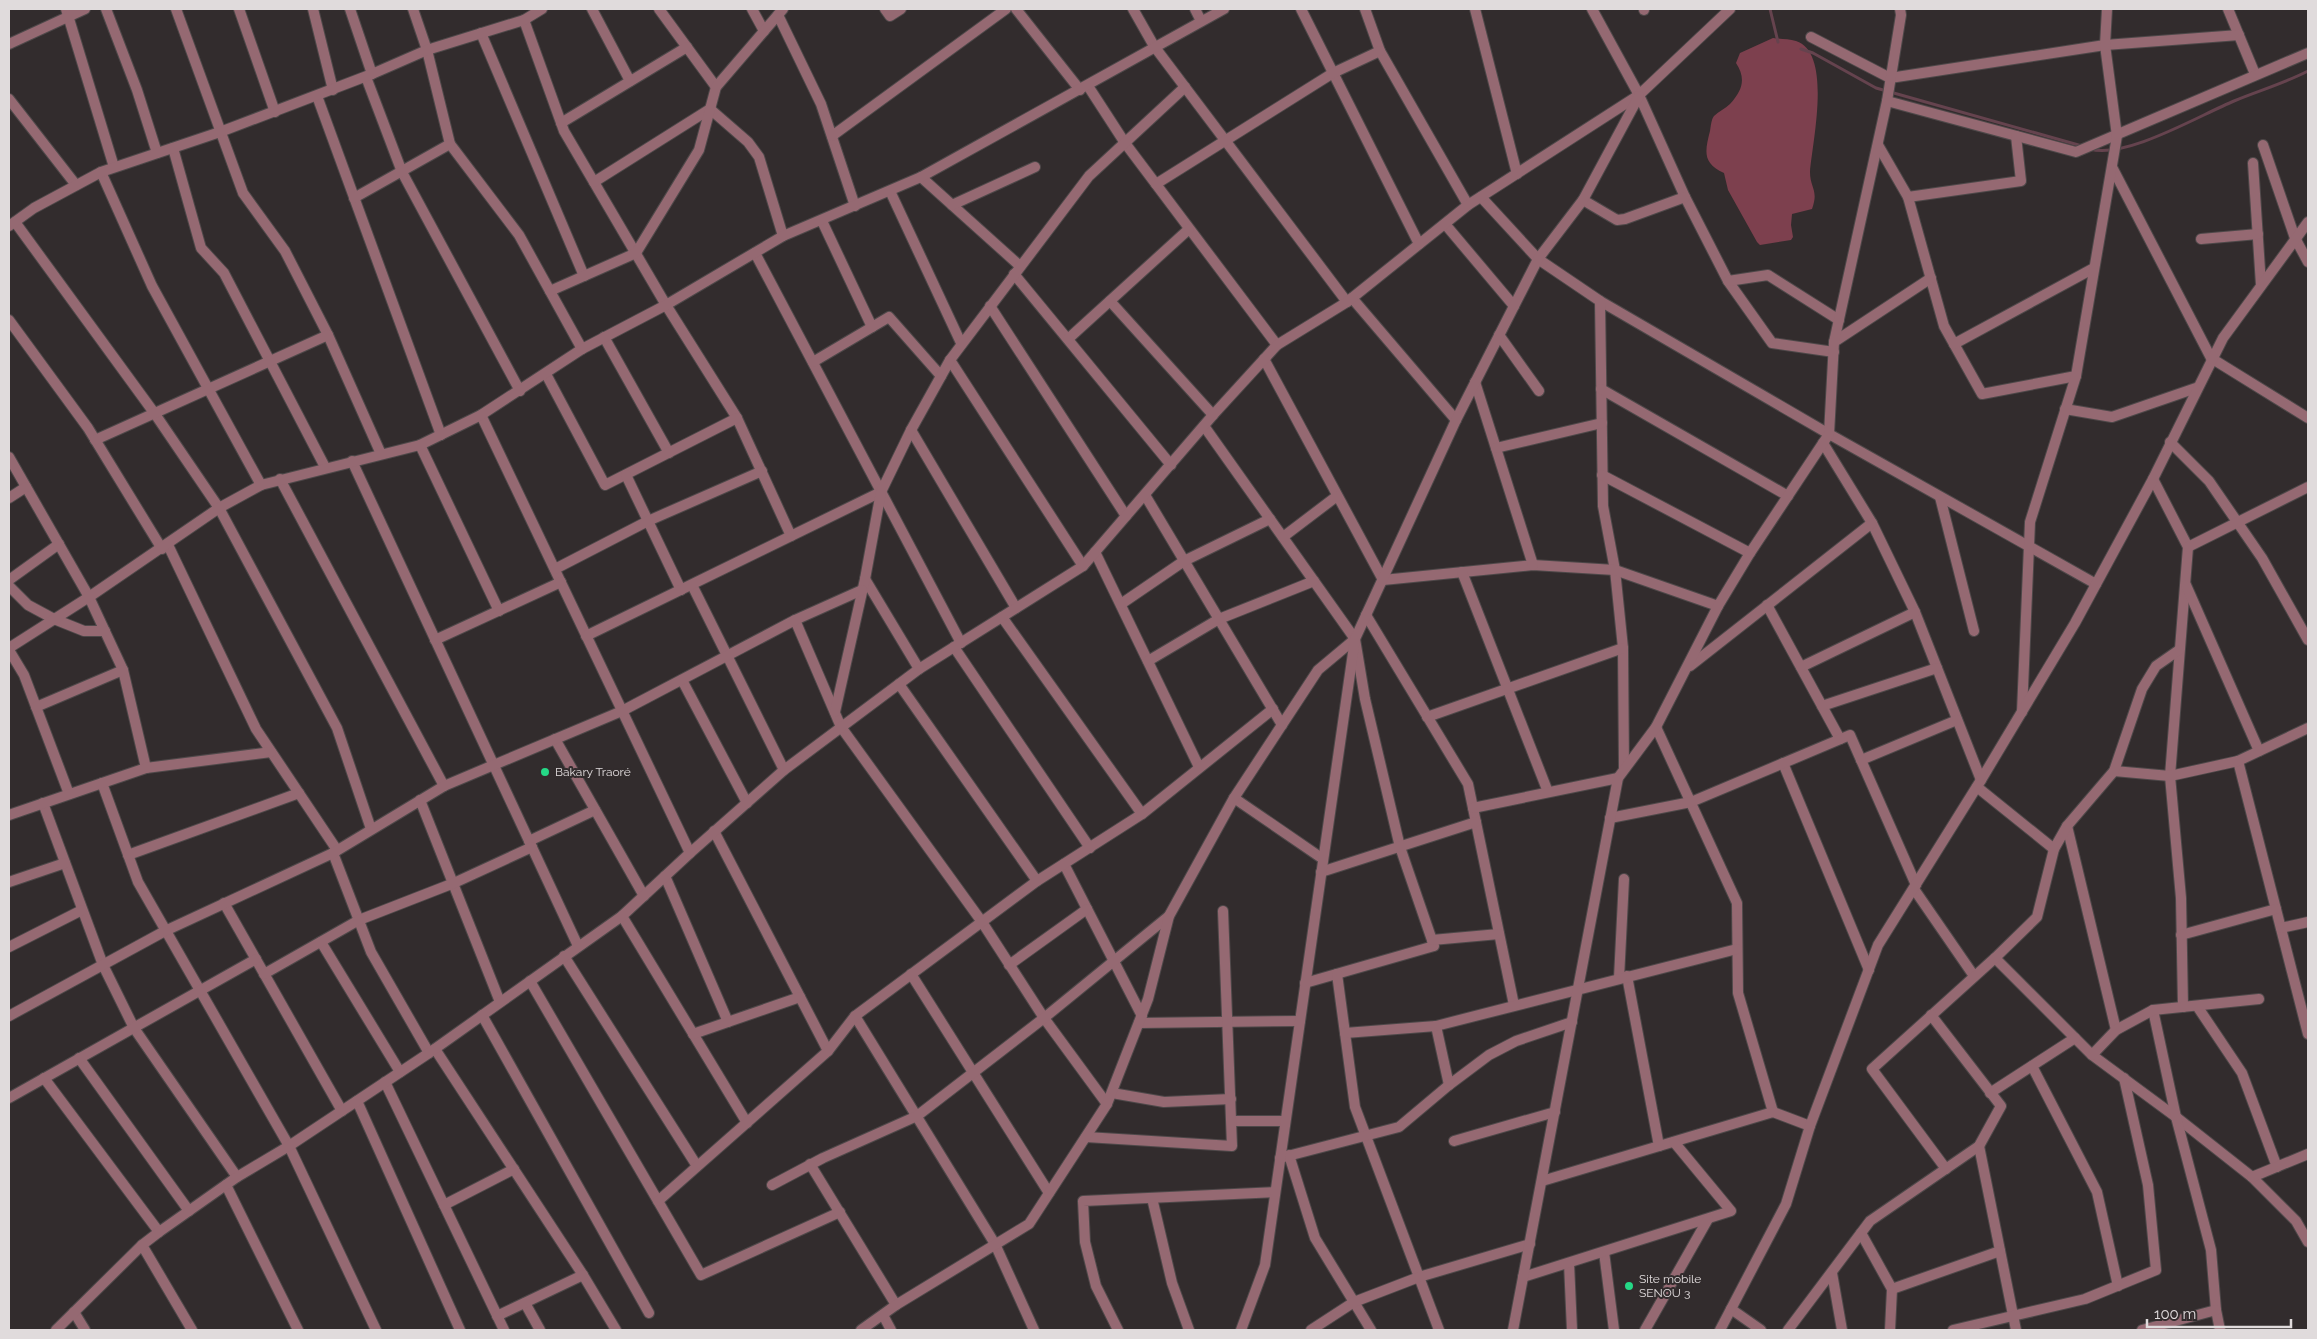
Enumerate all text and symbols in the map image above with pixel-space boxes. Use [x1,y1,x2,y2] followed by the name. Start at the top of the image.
[555,765,631,779] place label: Bakary Traoré
[539,766,551,778] marker: Bakary Traoré
[1639,1272,1701,1300] place label: Site mobile SENOU 3
[1623,1280,1635,1292] marker: Site mobile SENOU 3
[2147,1296,2291,1328] scale bar
[2154,1305,2196,1323] text: 100 m

